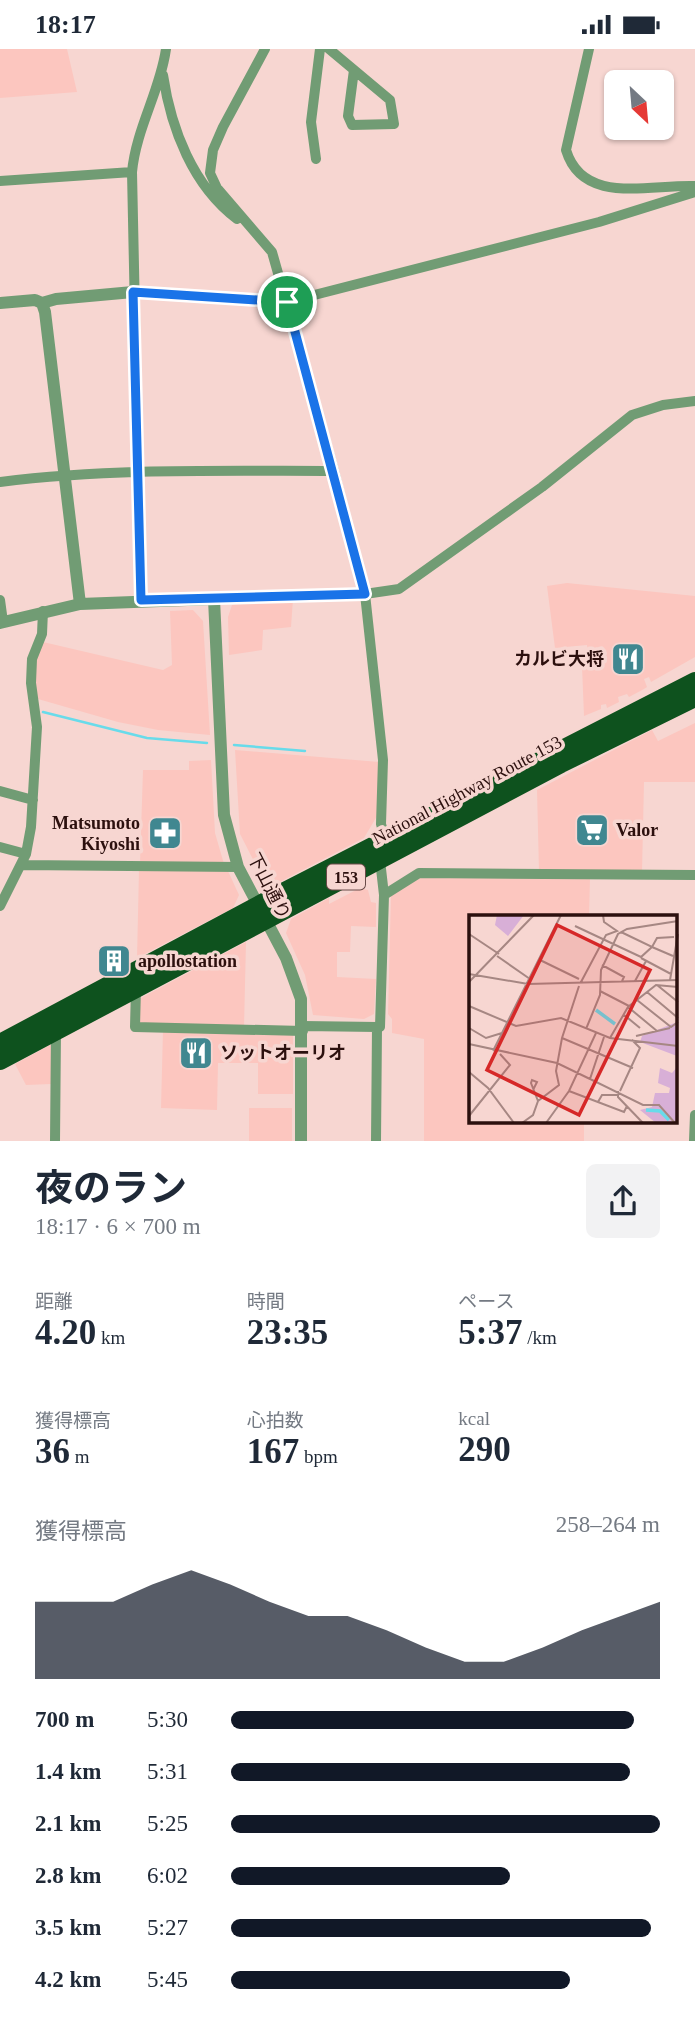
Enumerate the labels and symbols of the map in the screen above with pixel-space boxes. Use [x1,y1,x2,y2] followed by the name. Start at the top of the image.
[604,70,674,140] north arrow
[257,272,317,332] pin
[609,640,647,678] restaurant icon: カルビ大将
[514,649,604,669] place label: カルビ大将
[369,732,565,848] street label: National Highway Route 153
[573,811,611,849] supermarket icon: Valor
[52,813,140,854] place label: Matsumoto Kiyoshi
[146,814,184,852] pharmacy icon: Matsumoto Kiyoshi
[616,820,658,840] place label: Valor
[244,849,294,923] street label: 下山通り
[327,865,365,890] road number: 153
[469,915,678,1123] inset map
[95,942,133,980] building icon: apollostation
[138,951,237,971] place label: apollostation
[177,1034,215,1072] restaurant icon: ソットオーリオ
[220,1043,346,1063] place label: ソットオーリオ

